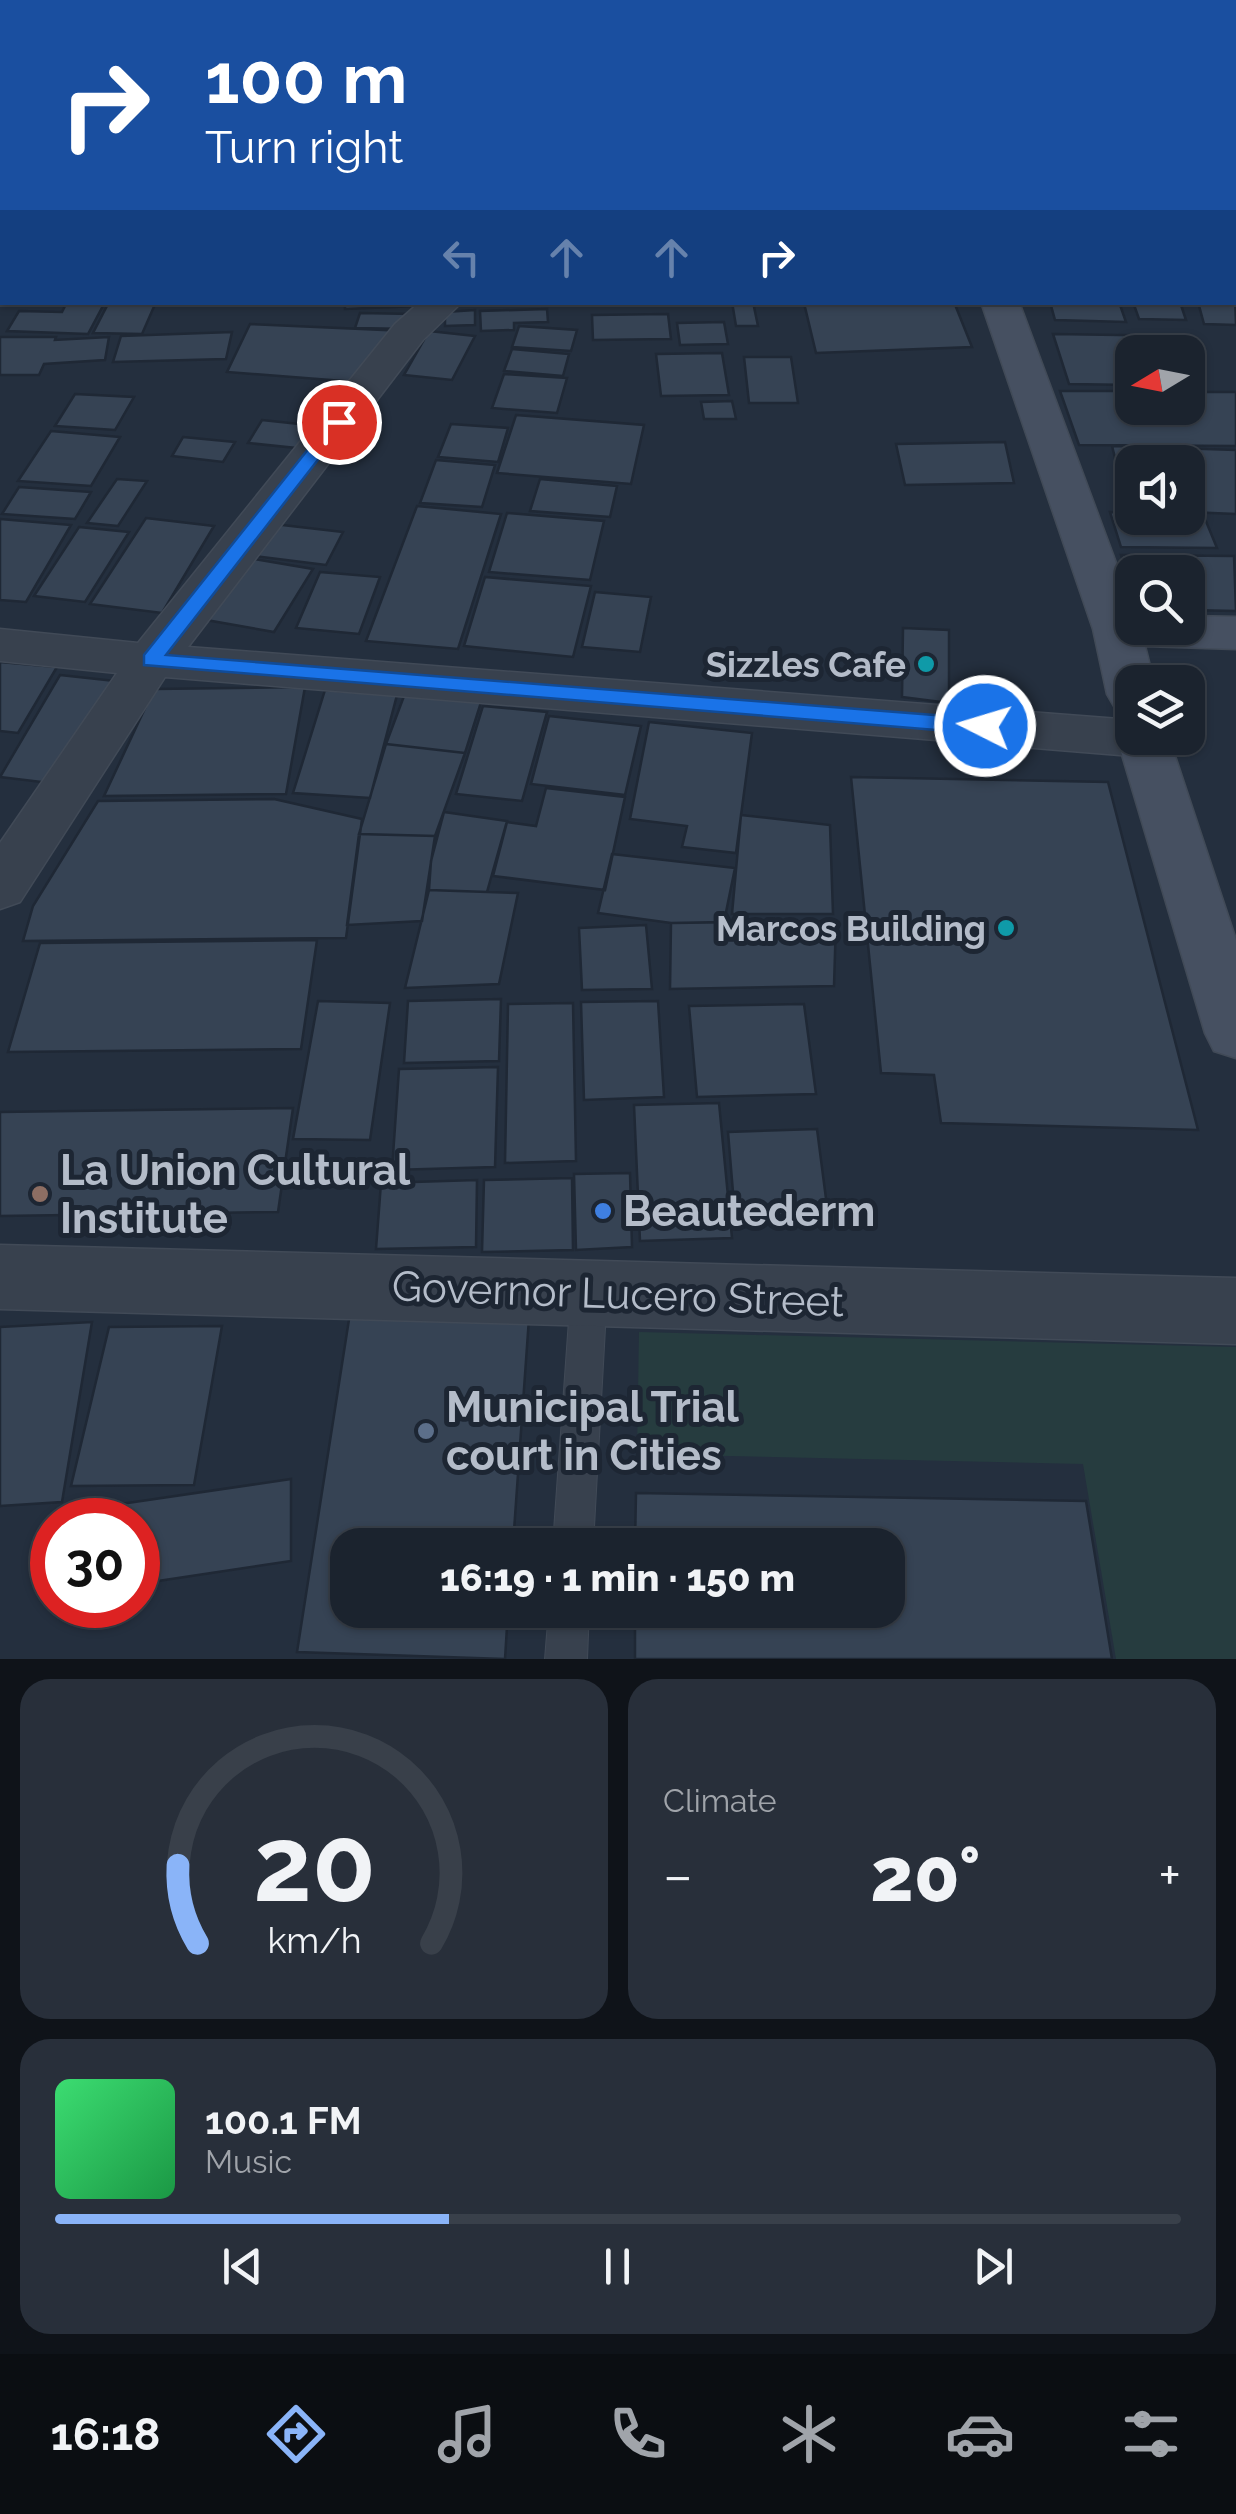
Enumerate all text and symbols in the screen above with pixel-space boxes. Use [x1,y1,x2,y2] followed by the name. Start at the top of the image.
[205,37,408,119] text: 100 m
[40,40,170,170] icon: right
[205,121,403,174] text: Turn right
[434,230,489,285] icon: left
[539,230,594,285] icon: ahead
[644,230,699,285] icon: ahead
[749,230,804,285] icon: right
[1115,335,1205,425] north arrow
[1115,335,1205,755] map controls
[297,380,382,465] pin
[312,395,367,450] icon: arrive
[1115,445,1205,535] button: sound
[1115,555,1205,645] button: search
[706,644,906,685] place label: Sizzles Cafe
[915,653,937,675] marker: Sizzles Cafe
[1115,665,1205,755] button: layers
[933,674,1037,778] position arrow
[716,908,986,949] place label: Marcos Building
[995,917,1017,939] marker: Marcos Building
[60,1146,411,1243] place label: La Union Cultural Institute
[29,1183,51,1205] marker: La Union Cultural Institute
[623,1187,875,1236] place label: Beautederm
[592,1200,614,1222] marker: Beautederm
[391,1262,845,1326] street label: Governor Lucero Street
[446,1383,740,1480] place label: Municipal Trial court in Cities
[415,1420,437,1442] marker: Municipal Trial court in Cities
[30,1498,160,1628] speed limit sign: 30
[440,1555,795,1600] text: 16:19 · 1 min · 150 m
[663,1782,777,1819] text: Climate
[253,1803,375,1925] text: 20
[870,1830,981,1919] text: 20°
[663,1843,693,1908] text: −
[1158,1843,1181,1908] text: +
[267,1919,361,1961] text: km/h
[205,2098,362,2143] text: 100.1 FM
[205,2143,292,2180] text: Music
[215,2239,270,2294] icon: previous
[590,2239,645,2294] icon: pause
[966,2239,1021,2294] icon: next
[261,2399,331,2469] icon: directions
[432,2399,502,2469] icon: music
[603,2399,673,2469] icon: phone
[774,2399,844,2469] icon: climate
[945,2399,1015,2469] icon: car
[1116,2399,1186,2469] icon: filters
[50,2408,161,2461] text: 16:18

